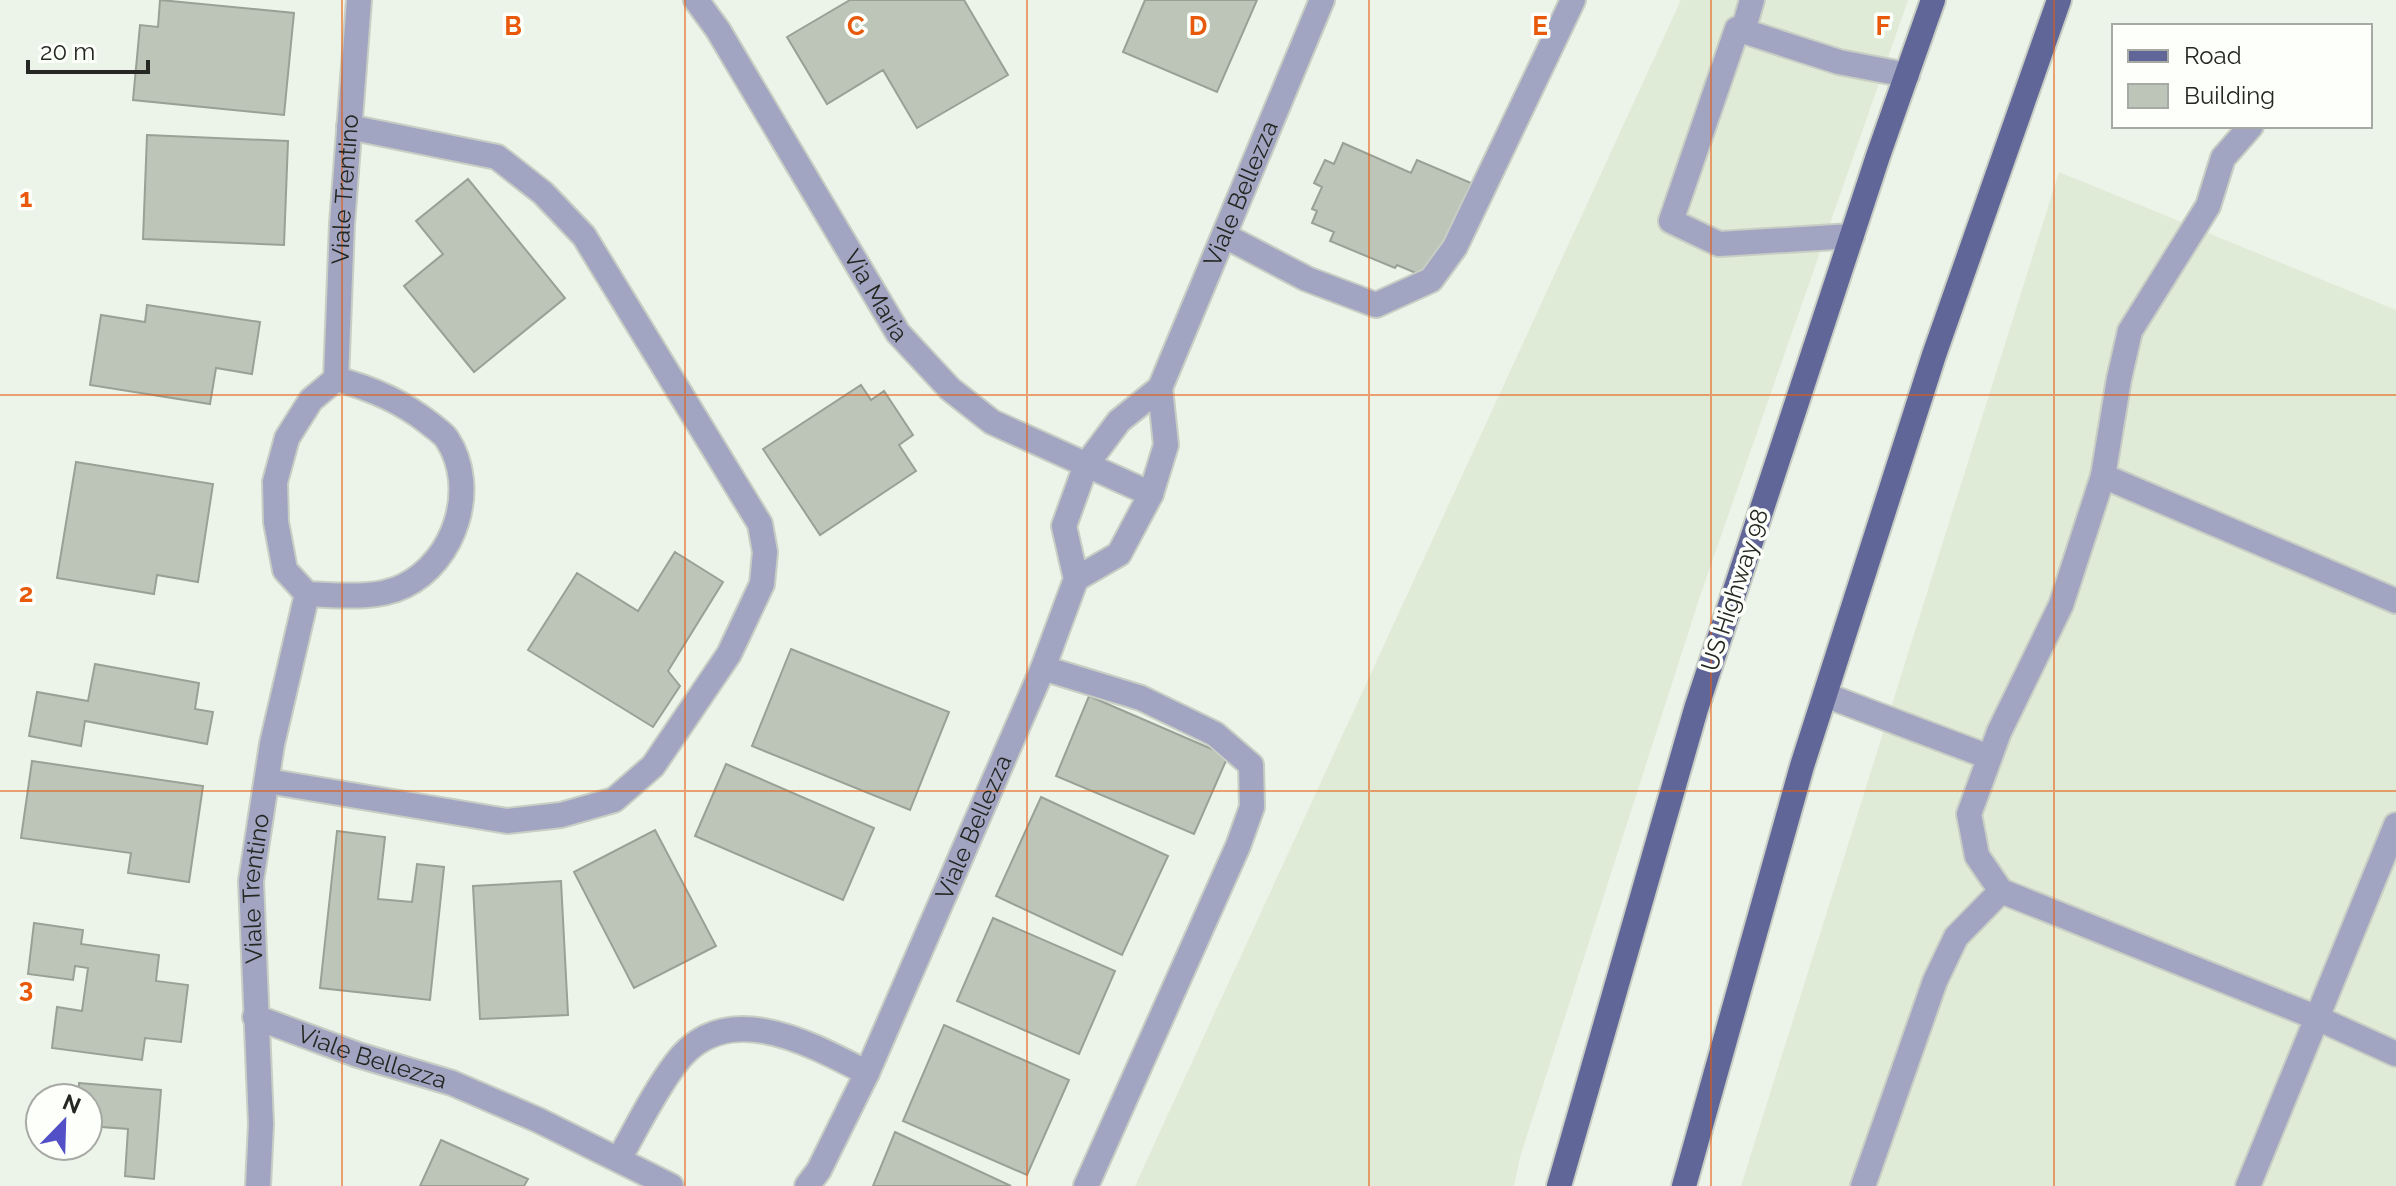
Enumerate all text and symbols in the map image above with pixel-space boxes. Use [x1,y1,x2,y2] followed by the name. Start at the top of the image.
[504,11,522,41] text: B
[847,11,865,41] text: C
[1189,11,1207,41] text: D
[1532,11,1548,41] text: E
[1876,11,1891,41] text: F
[28,24,148,74] scale bar
[2112,24,2372,128] legend
[40,37,95,66] text: 20 m
[2184,41,2242,70] text: Road
[2184,81,2275,110] text: Building
[325,113,364,265] street label: Viale Trentino
[1197,116,1284,271] street label: Viale Bellezza
[20,183,33,213] text: 1
[838,244,914,348] street label: Via Maria
[1695,505,1774,675] street label: US Highway 98
[19,578,33,608] text: 2
[929,750,1017,904] street label: Viale Bellezza
[236,811,275,964] street label: Viale Trentino
[19,973,33,1003] text: 3
[294,1019,450,1095] street label: Viale Bellezza
[24,1082,104,1162] north arrow
[59,1088,85,1119] text: N

